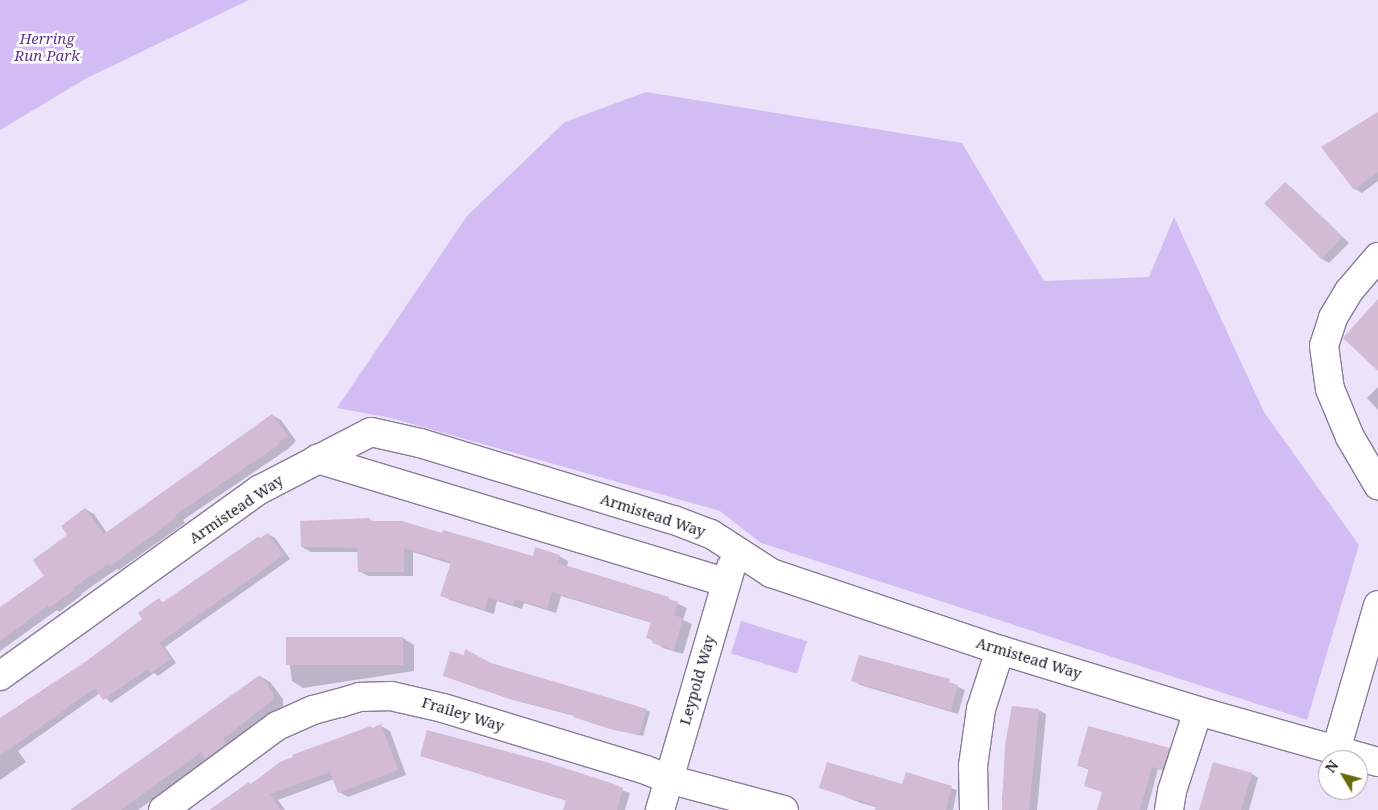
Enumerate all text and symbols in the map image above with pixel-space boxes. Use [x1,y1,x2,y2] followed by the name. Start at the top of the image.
[14,29,80,64] park label: Herring Run Park
[186,471,286,547] street label: Armistead Way
[598,490,708,540] street label: Armistead Way
[676,633,718,727] street label: Leypold Way
[974,633,1084,683] street label: Armistead Way
[420,693,506,735] street label: Frailey Way
[1318,750,1368,800] north arrow
[1321,756,1342,776] text: N

